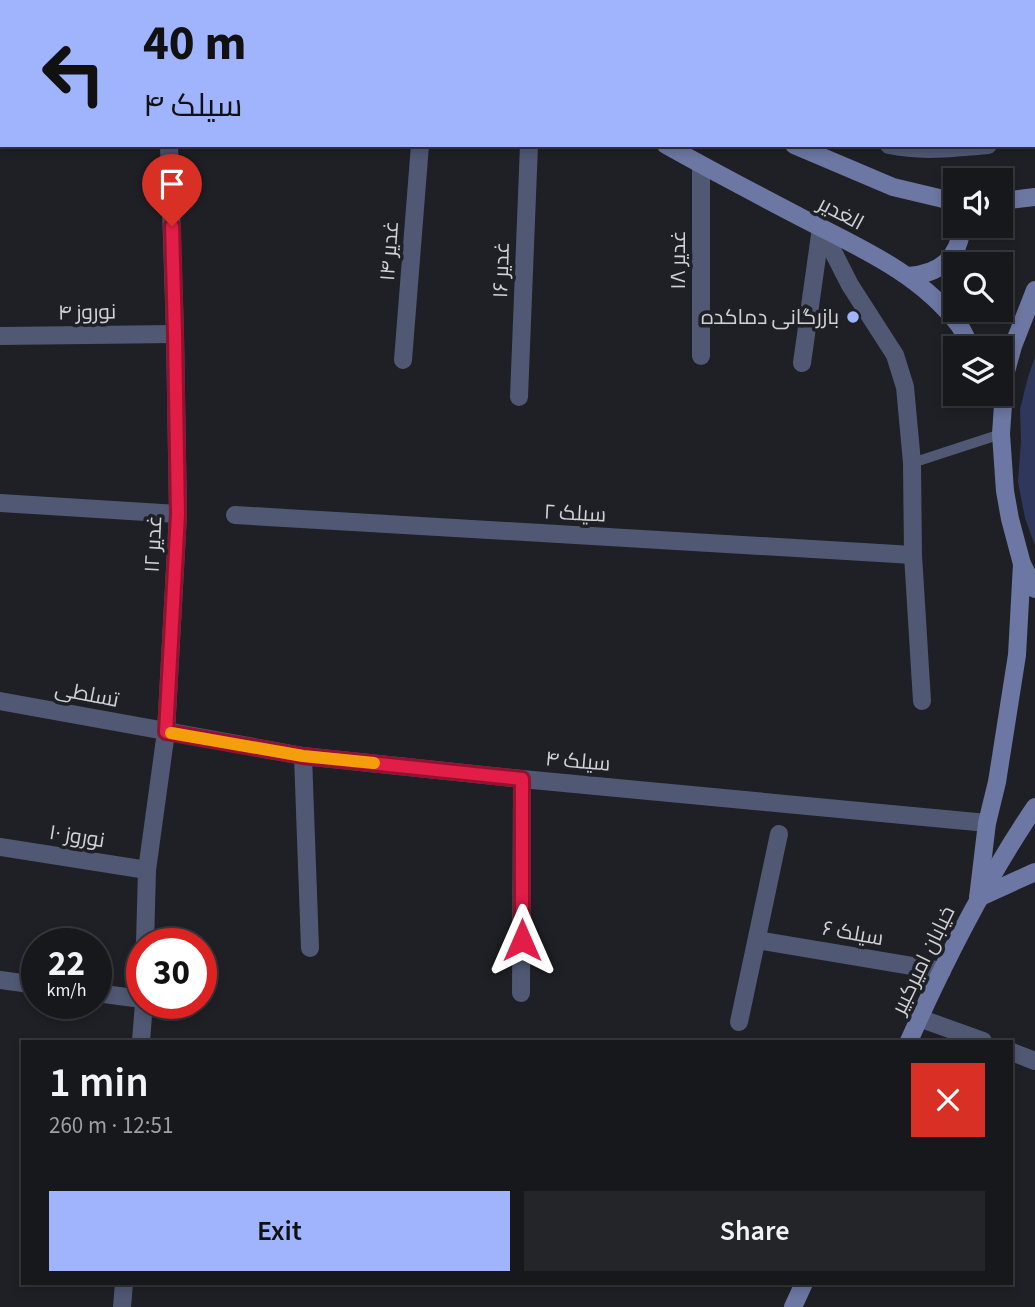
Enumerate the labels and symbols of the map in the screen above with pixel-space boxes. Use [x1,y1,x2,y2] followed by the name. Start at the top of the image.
[142,154,202,226] pin
[812,188,869,237] street label: الغدیر
[372,220,406,282] street label: غدیر ۱۴
[663,230,693,290] street label: غدیر ۱۸
[485,241,517,299] street label: غدیر ۱۶
[58,296,116,328] street label: نوروز ۴
[701,302,839,332] place label: بازرگانی دماکده
[845,309,861,325] marker: بازرگانی دماکده
[543,496,607,530] street label: سیلک ۲
[137,515,169,573] street label: غدیر ۱۲
[53,673,122,715] street label: تسلطی
[544,743,612,779] street label: سیلک ۴
[47,817,107,855] street label: نوروز ۱۰
[883,901,962,1020] street label: خیابان امیرکبیر
[485,903,559,977] position arrow
[820,913,886,953] street label: سیلک ۶
[126,928,217,1019] speed limit sign: 30

